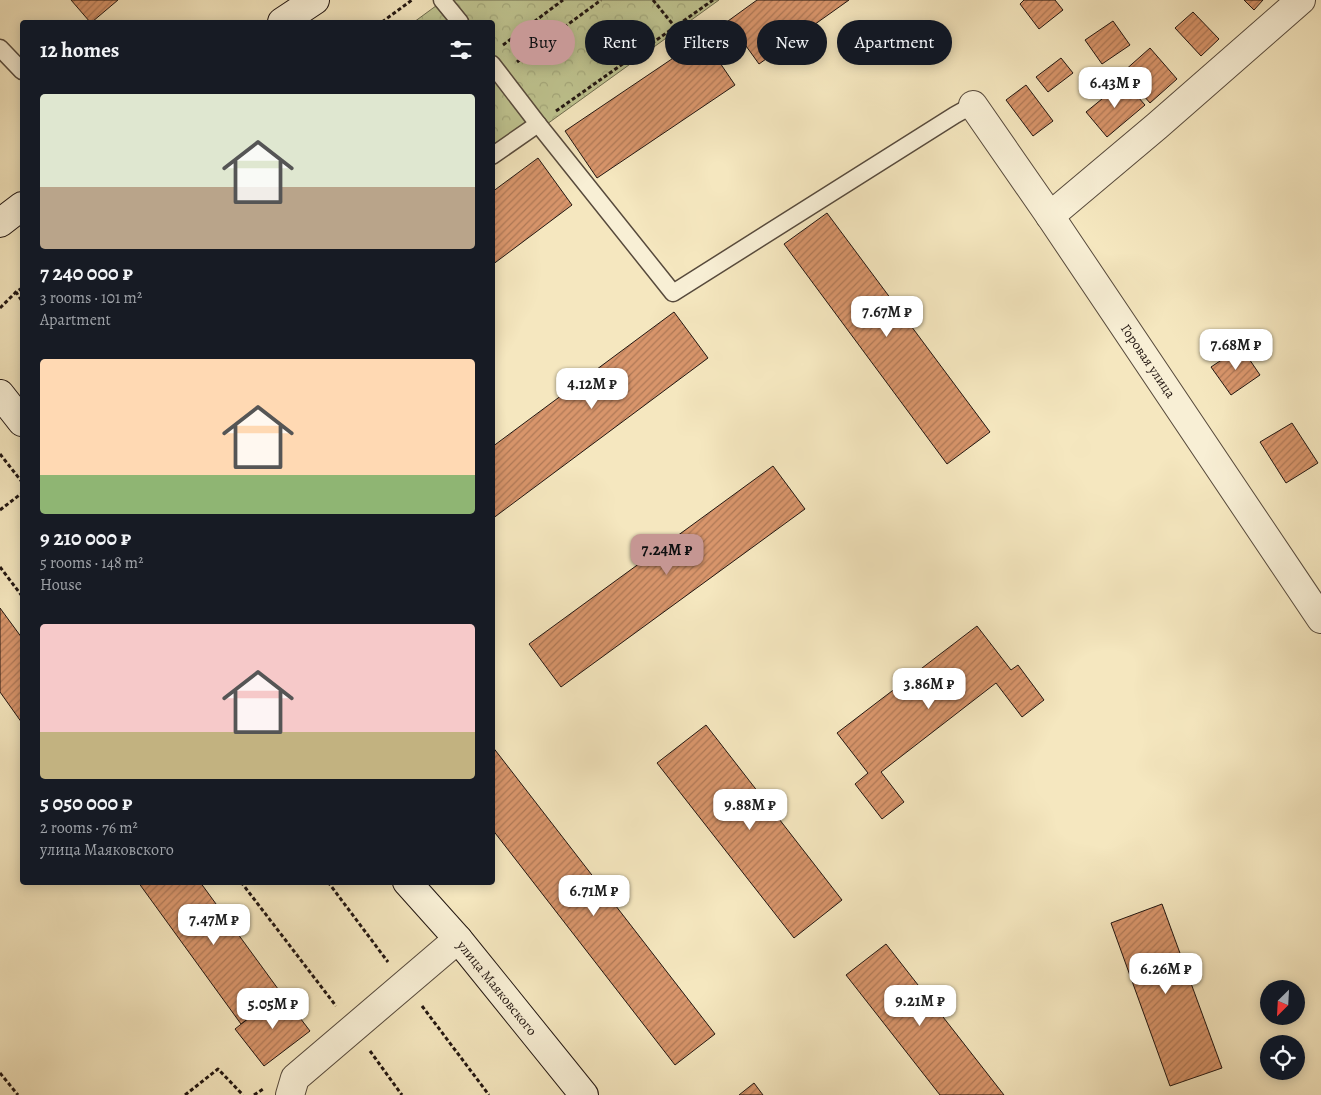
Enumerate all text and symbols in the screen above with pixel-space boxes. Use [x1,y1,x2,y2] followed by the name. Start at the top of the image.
[510,20,575,65] chip: Buy
[585,20,655,65] chip: Rent
[665,20,747,65] chip: Filters
[757,20,827,65] chip: New
[837,20,952,65] chip: Apartment
[40,36,119,64] text: 12 homes
[447,36,475,64] icon: filters
[1069,66,1161,109] pin: 6.43M ₽
[1090,72,1140,94] text: 6.43M ₽
[213,127,303,217] icon: home
[40,259,133,287] text: 7 240 000 ₽
[40,287,142,309] text: 3 rooms · 101 m²
[841,296,933,338] pin: 7.67M ₽
[862,301,912,323] text: 7.67M ₽
[40,309,111,331] text: Apartment
[1116,320,1180,402] street label: Горовая улица
[1190,328,1282,371] pin: 7.68M ₽
[1211,334,1261,356] text: 7.68M ₽
[546,368,638,410] pin: 4.12M ₽
[567,373,617,395] text: 4.12M ₽
[213,392,303,482] icon: home
[40,524,131,552] text: 9 210 000 ₽
[621,534,713,576] pin: 7.24M ₽
[642,539,692,561] text: 7.24M ₽
[40,552,143,574] text: 5 rooms · 148 m²
[40,574,82,596] text: House
[213,657,303,747] icon: home
[883,668,975,710] pin: 3.86M ₽
[904,673,954,695] text: 3.86M ₽
[704,788,796,831] pin: 9.88M ₽
[40,789,132,817] text: 5 050 000 ₽
[724,794,776,816] text: 9.88M ₽
[40,817,138,839] text: 2 rooms · 76 m²
[40,839,174,861] text: улица Маяковского
[548,874,640,917] pin: 6.71M ₽
[570,880,618,902] text: 6.71M ₽
[168,904,260,946] pin: 7.47M ₽
[189,909,239,931] text: 7.47M ₽
[452,936,541,1040] street label: улица Маяковского
[1120,952,1212,995] pin: 6.26M ₽
[1140,958,1192,980] text: 6.26M ₽
[1260,980,1305,1025] north arrow
[1260,980,1305,1080] map controls
[874,984,966,1027] pin: 9.21M ₽
[227,988,319,1030] pin: 5.05M ₽
[895,990,945,1012] text: 9.21M ₽
[248,993,298,1015] text: 5.05M ₽
[1260,1035,1305,1080] button: locate

